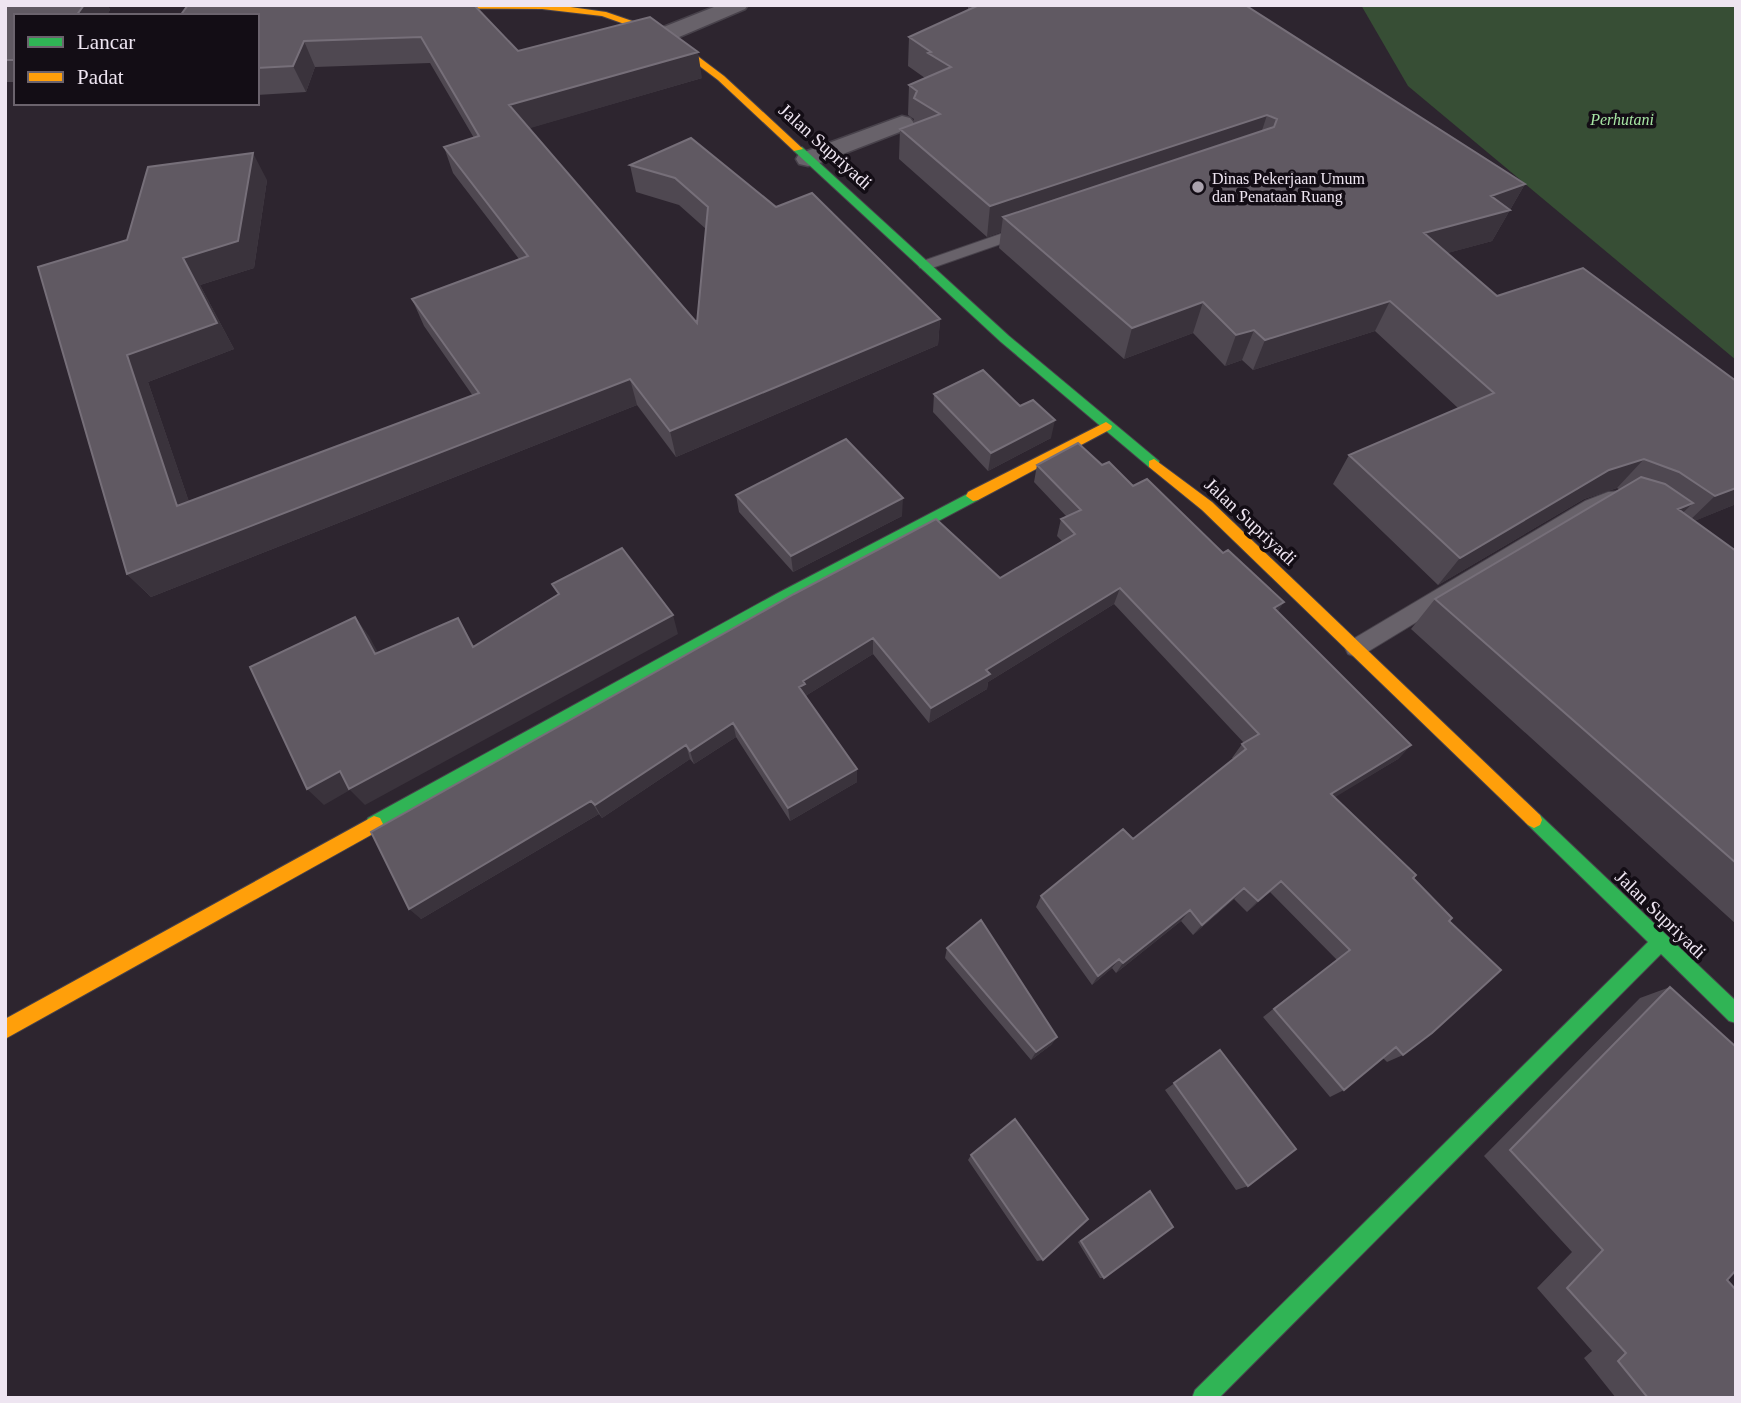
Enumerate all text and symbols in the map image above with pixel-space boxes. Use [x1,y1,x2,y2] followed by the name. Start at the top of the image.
[14,14,259,105] legend
[77,30,135,54] text: Lancar
[77,65,124,89] text: Padat
[775,99,876,194] street label: Jalan Supriyadi
[1589,111,1654,128] park label: Perhutani
[1212,170,1365,206] place label: Dinas Pekerjaan Umum dan Penataan Ruang
[1190,179,1206,195] marker: Dinas Pekerjaan Umum dan Penataan Ruang
[1200,474,1301,569] street label: Jalan Supriyadi
[1611,866,1710,963] street label: Jalan Supriyadi

